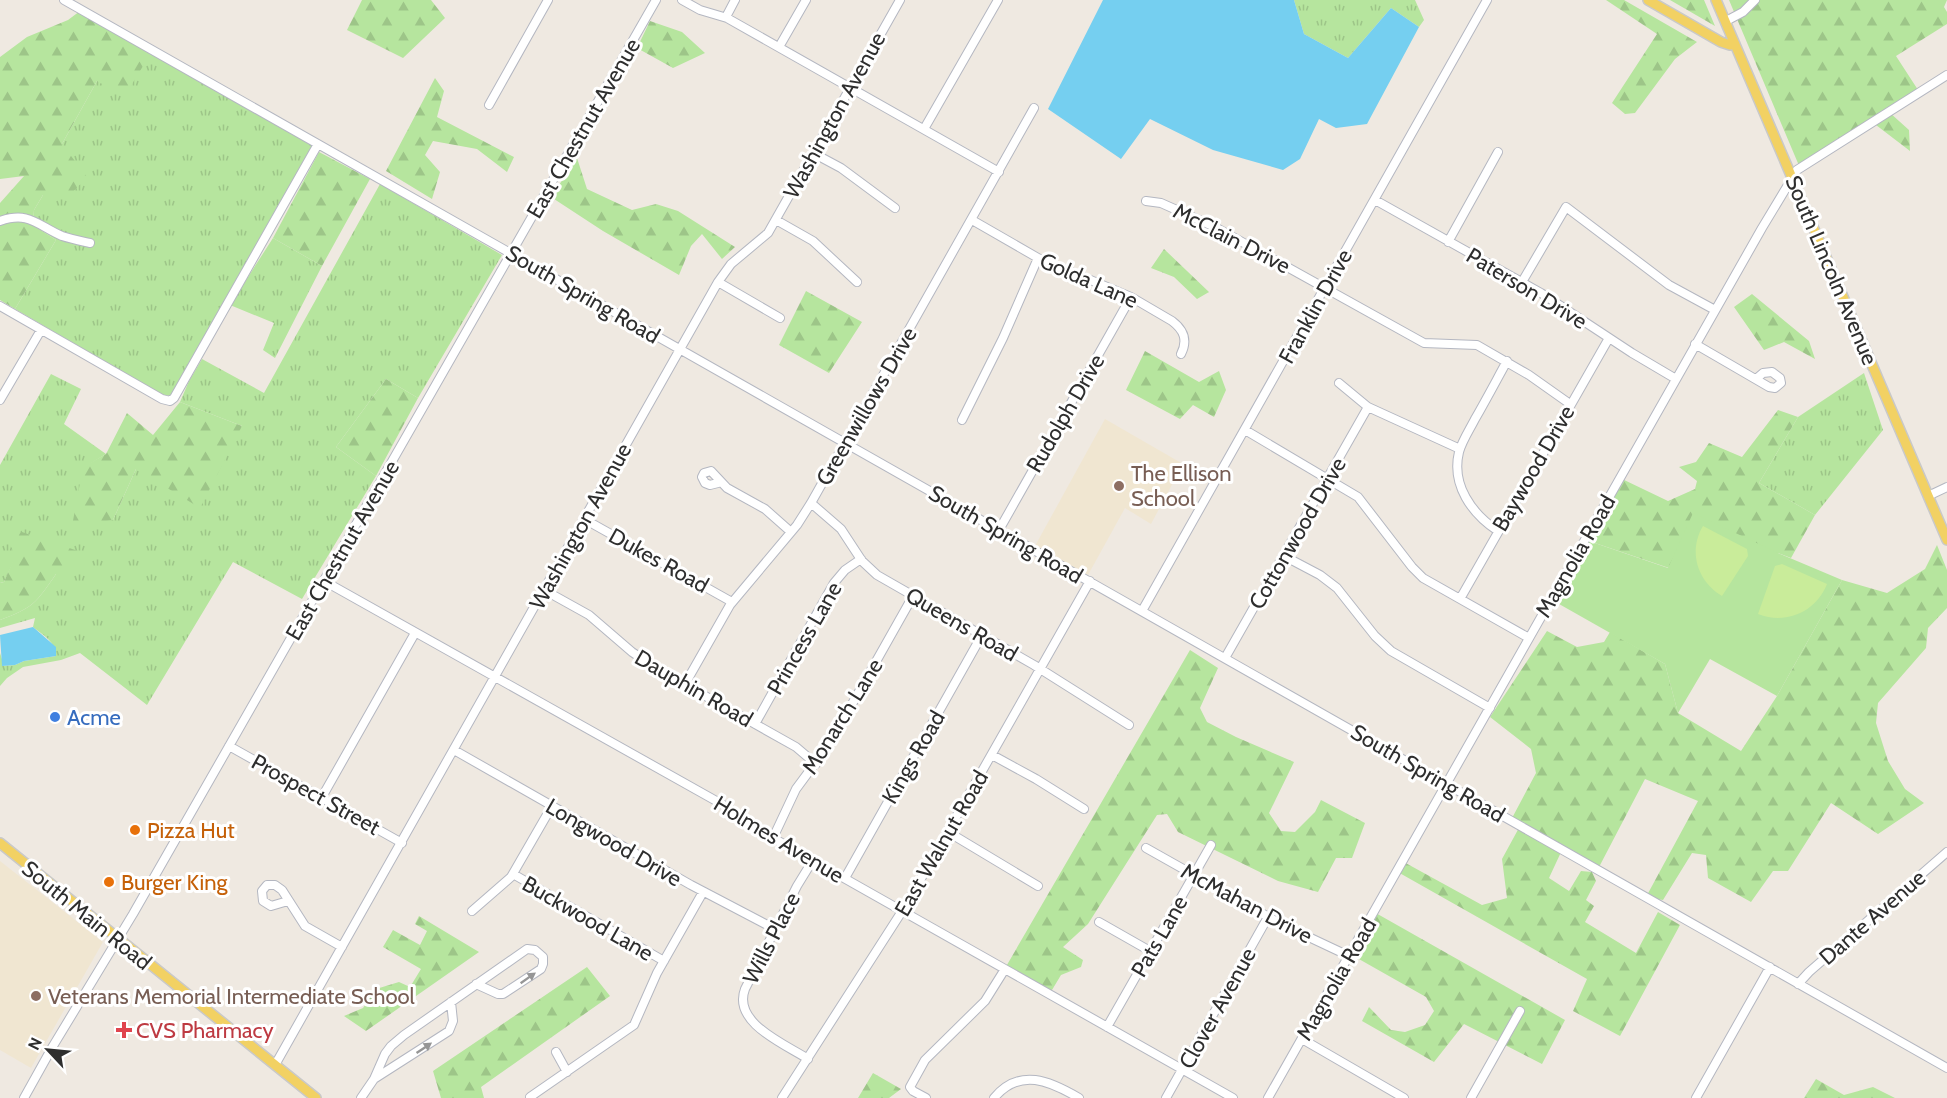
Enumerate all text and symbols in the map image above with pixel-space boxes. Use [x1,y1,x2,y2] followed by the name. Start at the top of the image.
[778,27,891,203] street label: Washington Avenue
[521,33,646,223] street label: East Chestnut Avenue
[1779,172,1884,369] street label: South Lincoln Avenue
[1169,197,1295,280] street label: McClain Drive
[501,239,665,349] street label: South Spring Road
[1462,242,1592,335] street label: Paterson Drive
[1273,244,1358,368] street label: Franklin Drive
[1035,247,1142,314] street label: Golda Lane
[810,322,923,490] street label: Greenwillows Drive
[1021,349,1110,477] street label: Rudolph Drive
[1487,400,1580,536] street label: Baywood Drive
[524,438,637,614] street label: Washington Avenue
[1243,453,1352,614] street label: Cottonwood Drive
[280,455,405,645] street label: East Chestnut Avenue
[1131,460,1231,512] place label: The Ellison School
[924,479,1088,589] street label: South Spring Road
[1112,479,1126,493] marker: The Ellison School
[1530,490,1621,622] street label: Magnolia Road
[604,522,713,599] street label: Dukes Road
[761,577,848,699] street label: Princess Lane
[901,581,1023,667] street label: Queens Road
[630,644,758,733] street label: Dauphin Road
[796,653,889,779] street label: Monarch Lane
[67,704,121,731] place label: Acme
[876,706,951,808] street label: Kings Road
[48,710,62,724] marker: Acme
[1346,718,1510,828] street label: South Spring Road
[247,748,385,841] street label: Prospect Street
[889,766,994,921] street label: East Walnut Road
[709,790,849,889] street label: Holmes Avenue
[541,793,687,892] street label: Longwood Drive
[147,817,235,844] place label: Pizza Hut
[128,823,142,837] marker: Pizza Hut
[17,855,157,976] street label: South Main Road
[1176,858,1317,949] street label: McMahan Drive
[1814,864,1931,971] street label: Dante Avenue
[121,869,228,896] place label: Burger King
[517,870,658,967] street label: Buckwood Lane
[102,875,116,889] marker: Burger King
[737,888,806,989] street label: Wills Place
[1125,891,1193,982] street label: Pats Lane
[1291,913,1382,1045] street label: Magnolia Road
[1173,943,1262,1073] street label: Clover Avenue
[519,972,535,984] one-way arrow
[48,983,416,1010] place label: Veterans Memorial Intermediate School
[29,989,43,1003] marker: Veterans Memorial Intermediate School
[136,1017,274,1044] place label: CVS Pharmacy
[18,1020,78,1080] north arrow
[117,1023,131,1037] marker: CVS Pharmacy
[24,1034,46,1053] text: N
[416,1043,432,1054] one-way arrow

